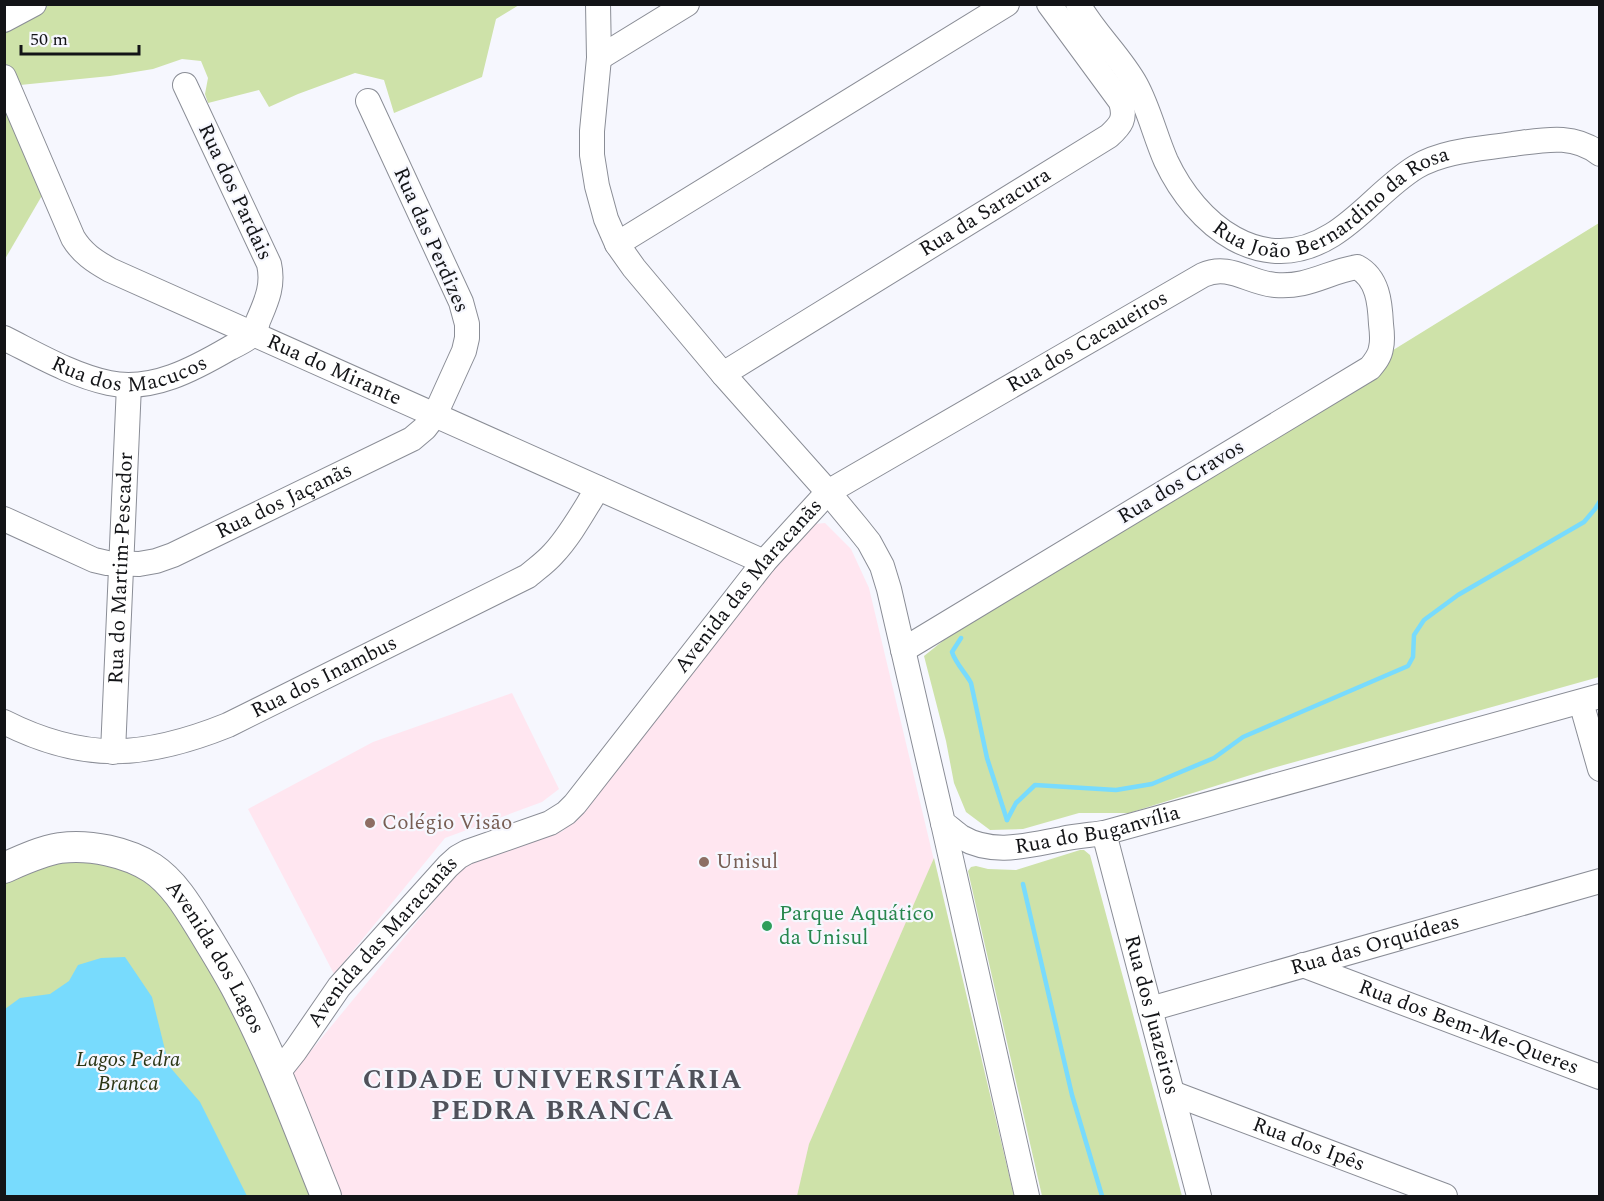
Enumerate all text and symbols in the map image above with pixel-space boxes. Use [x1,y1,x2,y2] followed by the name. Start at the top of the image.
[21,18,140,56] scale bar
[30,26,68,53] text: 50 m
[189,118,281,266] street label: Rua dos Pardais
[1205,138,1454,267] street label: Rua João Bernardino da Rosa
[913,159,1058,265] street label: Rua da Saracura
[385,162,477,318] street label: Rua das Perdizes
[1001,283,1174,401] street label: Rua dos Cacaueiros
[261,326,407,414] street label: Rua do Mirante
[49,344,211,370] street label: Rua dos Macucos
[46,347,213,401] text: Rua dos Macucos
[1111,431,1251,533] street label: Rua dos Cravos
[100,451,142,685] street label: Rua do Martim-Pescador
[210,454,358,548] street label: Rua dos Jaçanãs
[667,492,830,680] street label: Avenida das Maracanãs
[246,627,403,727] street label: Rua dos Inambus
[1013,797,1184,863] street label: Rua do Buganvília
[382,807,512,839] place label: Colégio Visão
[363,816,377,830] marker: Colégio Visão
[716,846,778,878] place label: Unisul
[299,848,466,1034] street label: Avenida das Maracanãs
[697,855,711,869] marker: Unisul
[158,873,273,1039] street label: Avenida dos Lagos
[779,898,934,954] place label: Parque Aquático da Unisul
[1287,906,1463,984] street label: Rua das Orquídeas
[760,919,774,933] marker: Parque Aquático da Unisul
[1115,932,1188,1098] street label: Rua dos Juazeiros
[1354,971,1584,1084] street label: Rua dos Bem-Me-Queres
[76,1044,181,1100] park label: Lagos Pedra Branca
[363,1059,743,1132] district label: CIDADE UNIVERSITÁRIA PEDRA BRANCA
[1248,1109,1369,1180] street label: Rua dos Ipês

